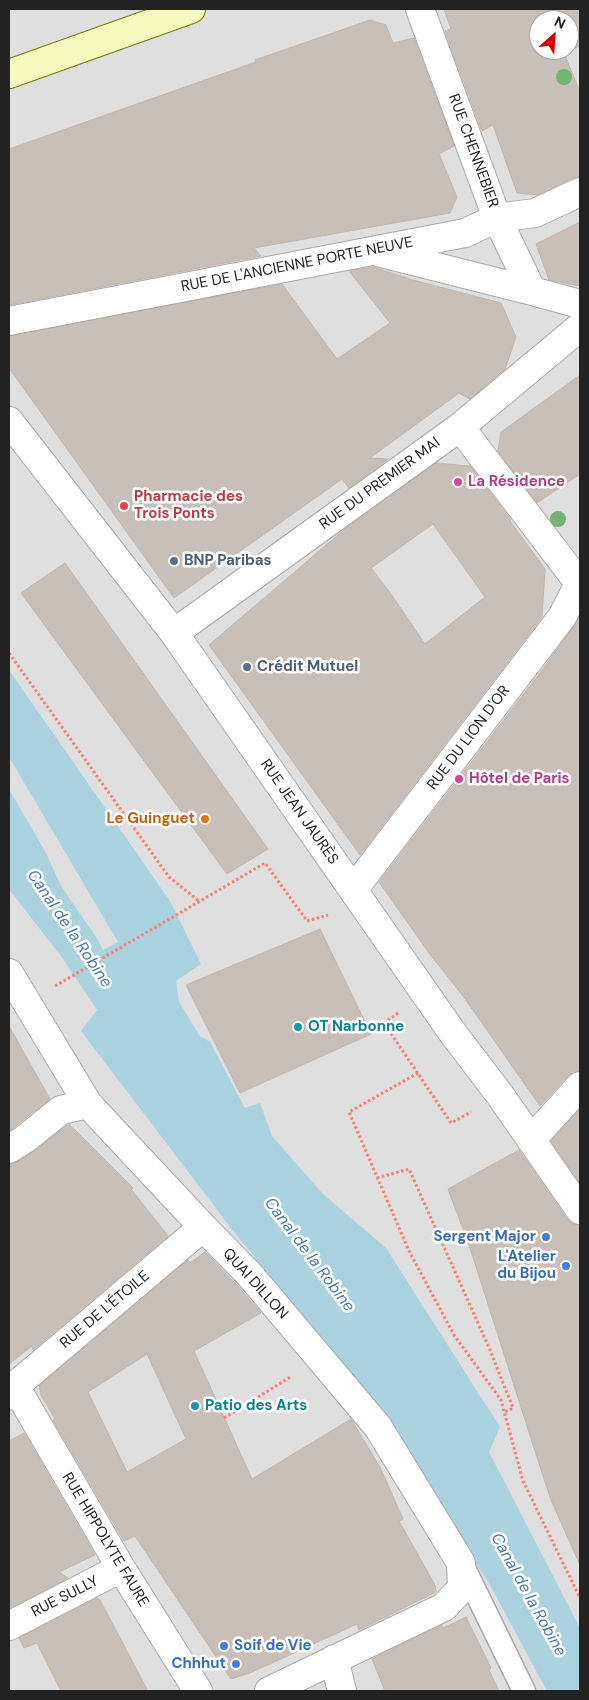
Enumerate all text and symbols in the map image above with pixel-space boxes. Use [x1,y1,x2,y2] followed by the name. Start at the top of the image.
[529,10,579,60] north arrow
[552,12,569,33] text: N
[444,92,502,210] street label: RUE CHENNEBIER
[179,234,415,296] street label: RUE DE L'ANCIENNE PORTE NEUVE
[316,434,444,534] street label: RUE DU PREMIER MAI
[468,473,565,491] place label: La Résidence
[452,476,464,488] marker: La Résidence
[134,488,243,523] place label: Pharmacie des Trois Ponts
[118,500,130,512] marker: Pharmacie des Trois Ponts
[184,552,272,570] place label: BNP Paribas
[168,555,180,567] marker: BNP Paribas
[257,658,358,676] place label: Crédit Mutuel
[241,661,253,673] marker: Crédit Mutuel
[424,682,514,794] street label: RUE DU LION D'OR
[256,756,342,868] street label: RUE JEAN JAURÈS
[469,770,570,788] place label: Hôtel de Paris
[453,773,465,785] marker: Hôtel de Paris
[107,810,195,828] place label: Le Guinguet
[199,813,211,825] marker: Le Guinguet
[22,866,116,992] water label: Canal de la Robine
[308,1018,404,1036] place label: OT Narbonne
[292,1021,304,1033] marker: OT Narbonne
[260,1194,358,1316] water label: Canal de la Robine
[434,1228,536,1246] place label: Sergent Major
[540,1231,552,1243] marker: Sergent Major
[219,1245,291,1323] street label: QUAI DILLON
[497,1248,556,1283] place label: L'Atelier du Bijou
[560,1260,572,1272] marker: L'Atelier du Bijou
[57,1267,153,1353] street label: RUE DE L'ÉTOILE
[205,1397,307,1415] place label: Patio des Arts
[189,1400,201,1412] marker: Patio des Arts
[58,1470,152,1610] street label: RUE HIPPOLYTE FAURE
[486,1530,570,1660] water label: Canal de la Robine
[29,1572,101,1622] street label: RUE SULLY
[234,1637,312,1655] place label: Soif de Vie
[218,1640,230,1652] marker: Soif de Vie
[171,1655,226,1673] place label: Chhhut
[230,1658,242,1670] marker: Chhhut

